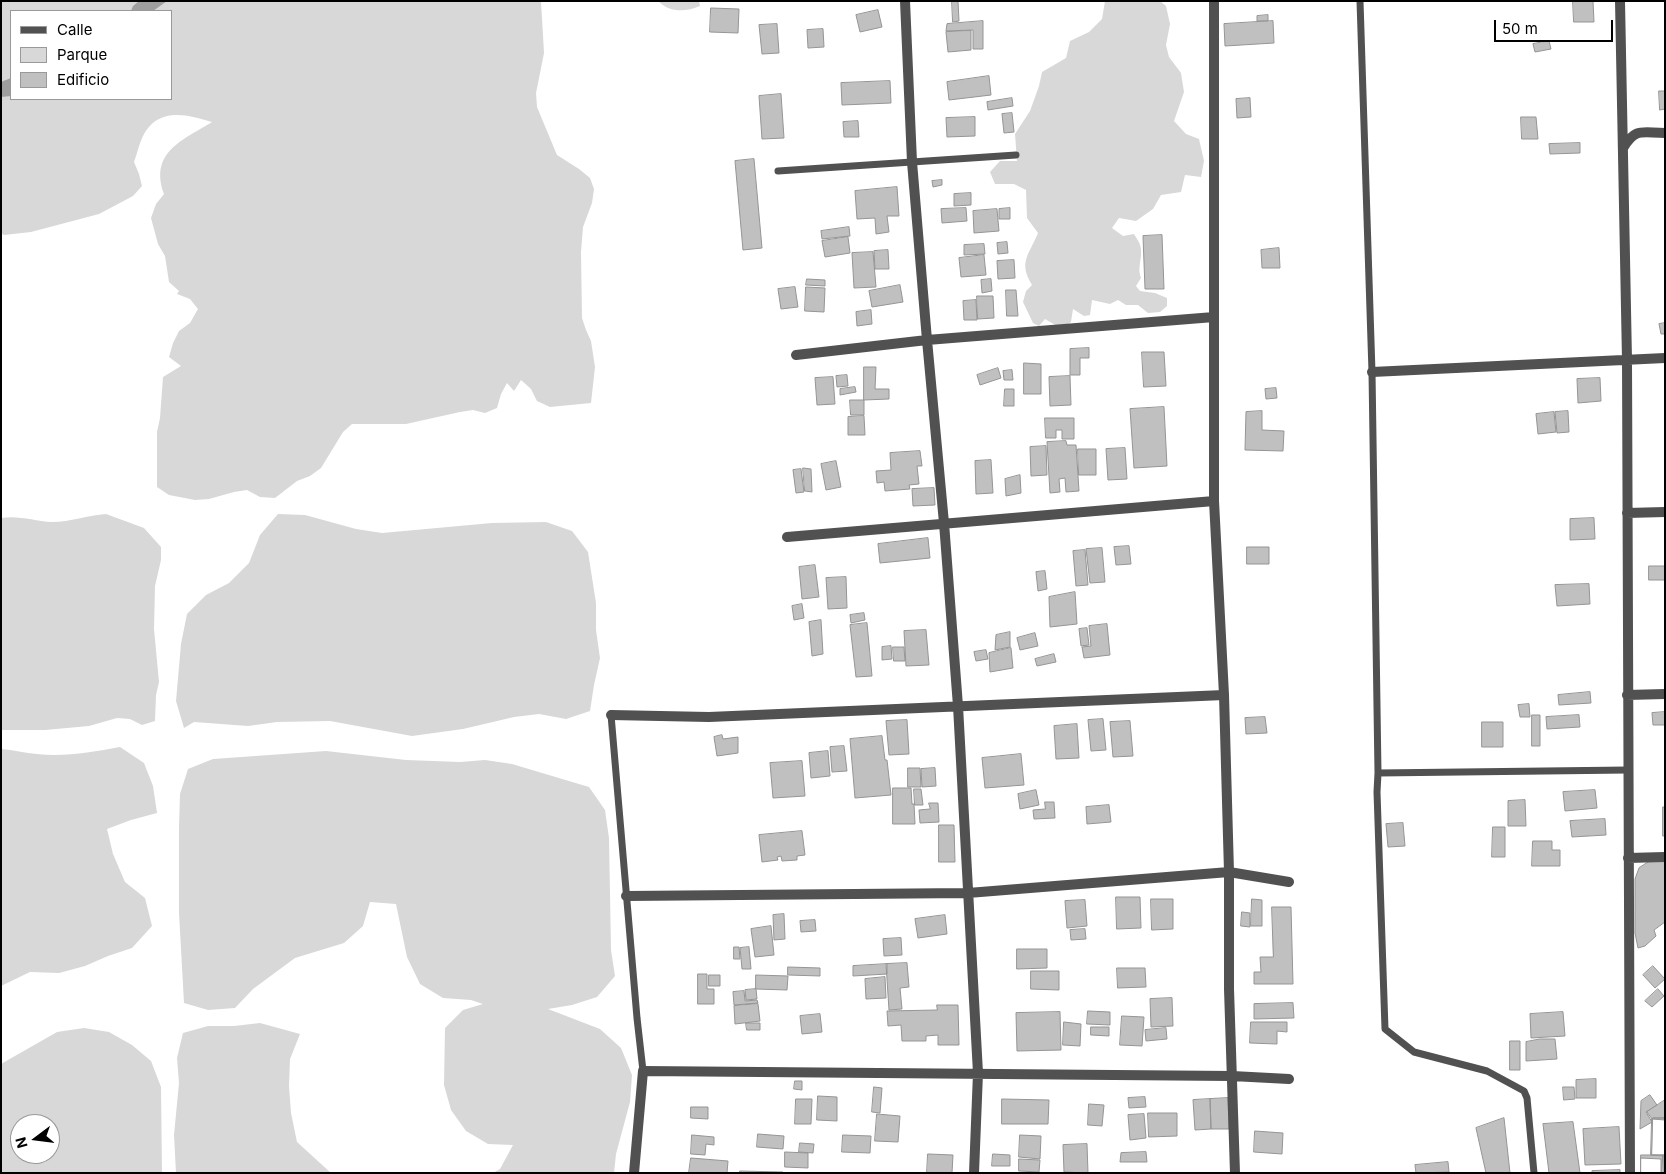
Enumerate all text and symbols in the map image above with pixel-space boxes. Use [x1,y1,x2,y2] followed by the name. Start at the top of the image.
[10,10,172,100] legend
[1496,10,1615,42] scale bar
[1502,19,1538,38] text: 50 m
[57,20,92,39] text: Calle
[57,45,107,64] text: Parque
[57,70,109,89] text: Edificio
[10,1114,60,1164] north arrow
[11,1135,31,1150] text: N

